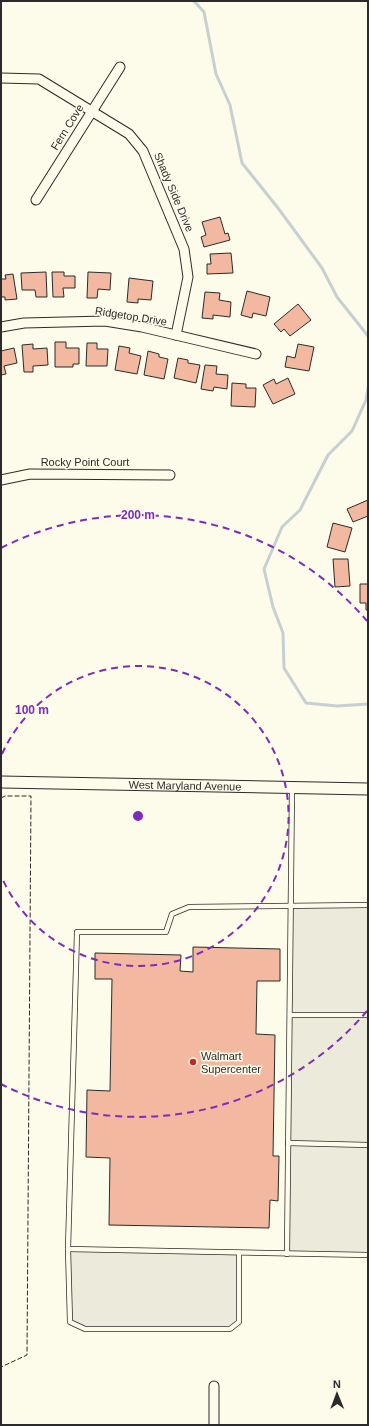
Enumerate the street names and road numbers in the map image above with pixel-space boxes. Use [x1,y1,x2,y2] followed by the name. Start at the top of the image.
[48,102,86,152] street label: Fern Cove
[152,151,196,233] street label: Shady Side Drive
[94,304,168,328] street label: Ridgetop Drive
[41,456,129,468] street label: Rocky Point Court
[128,778,241,793] street label: West Maryland Avenue

